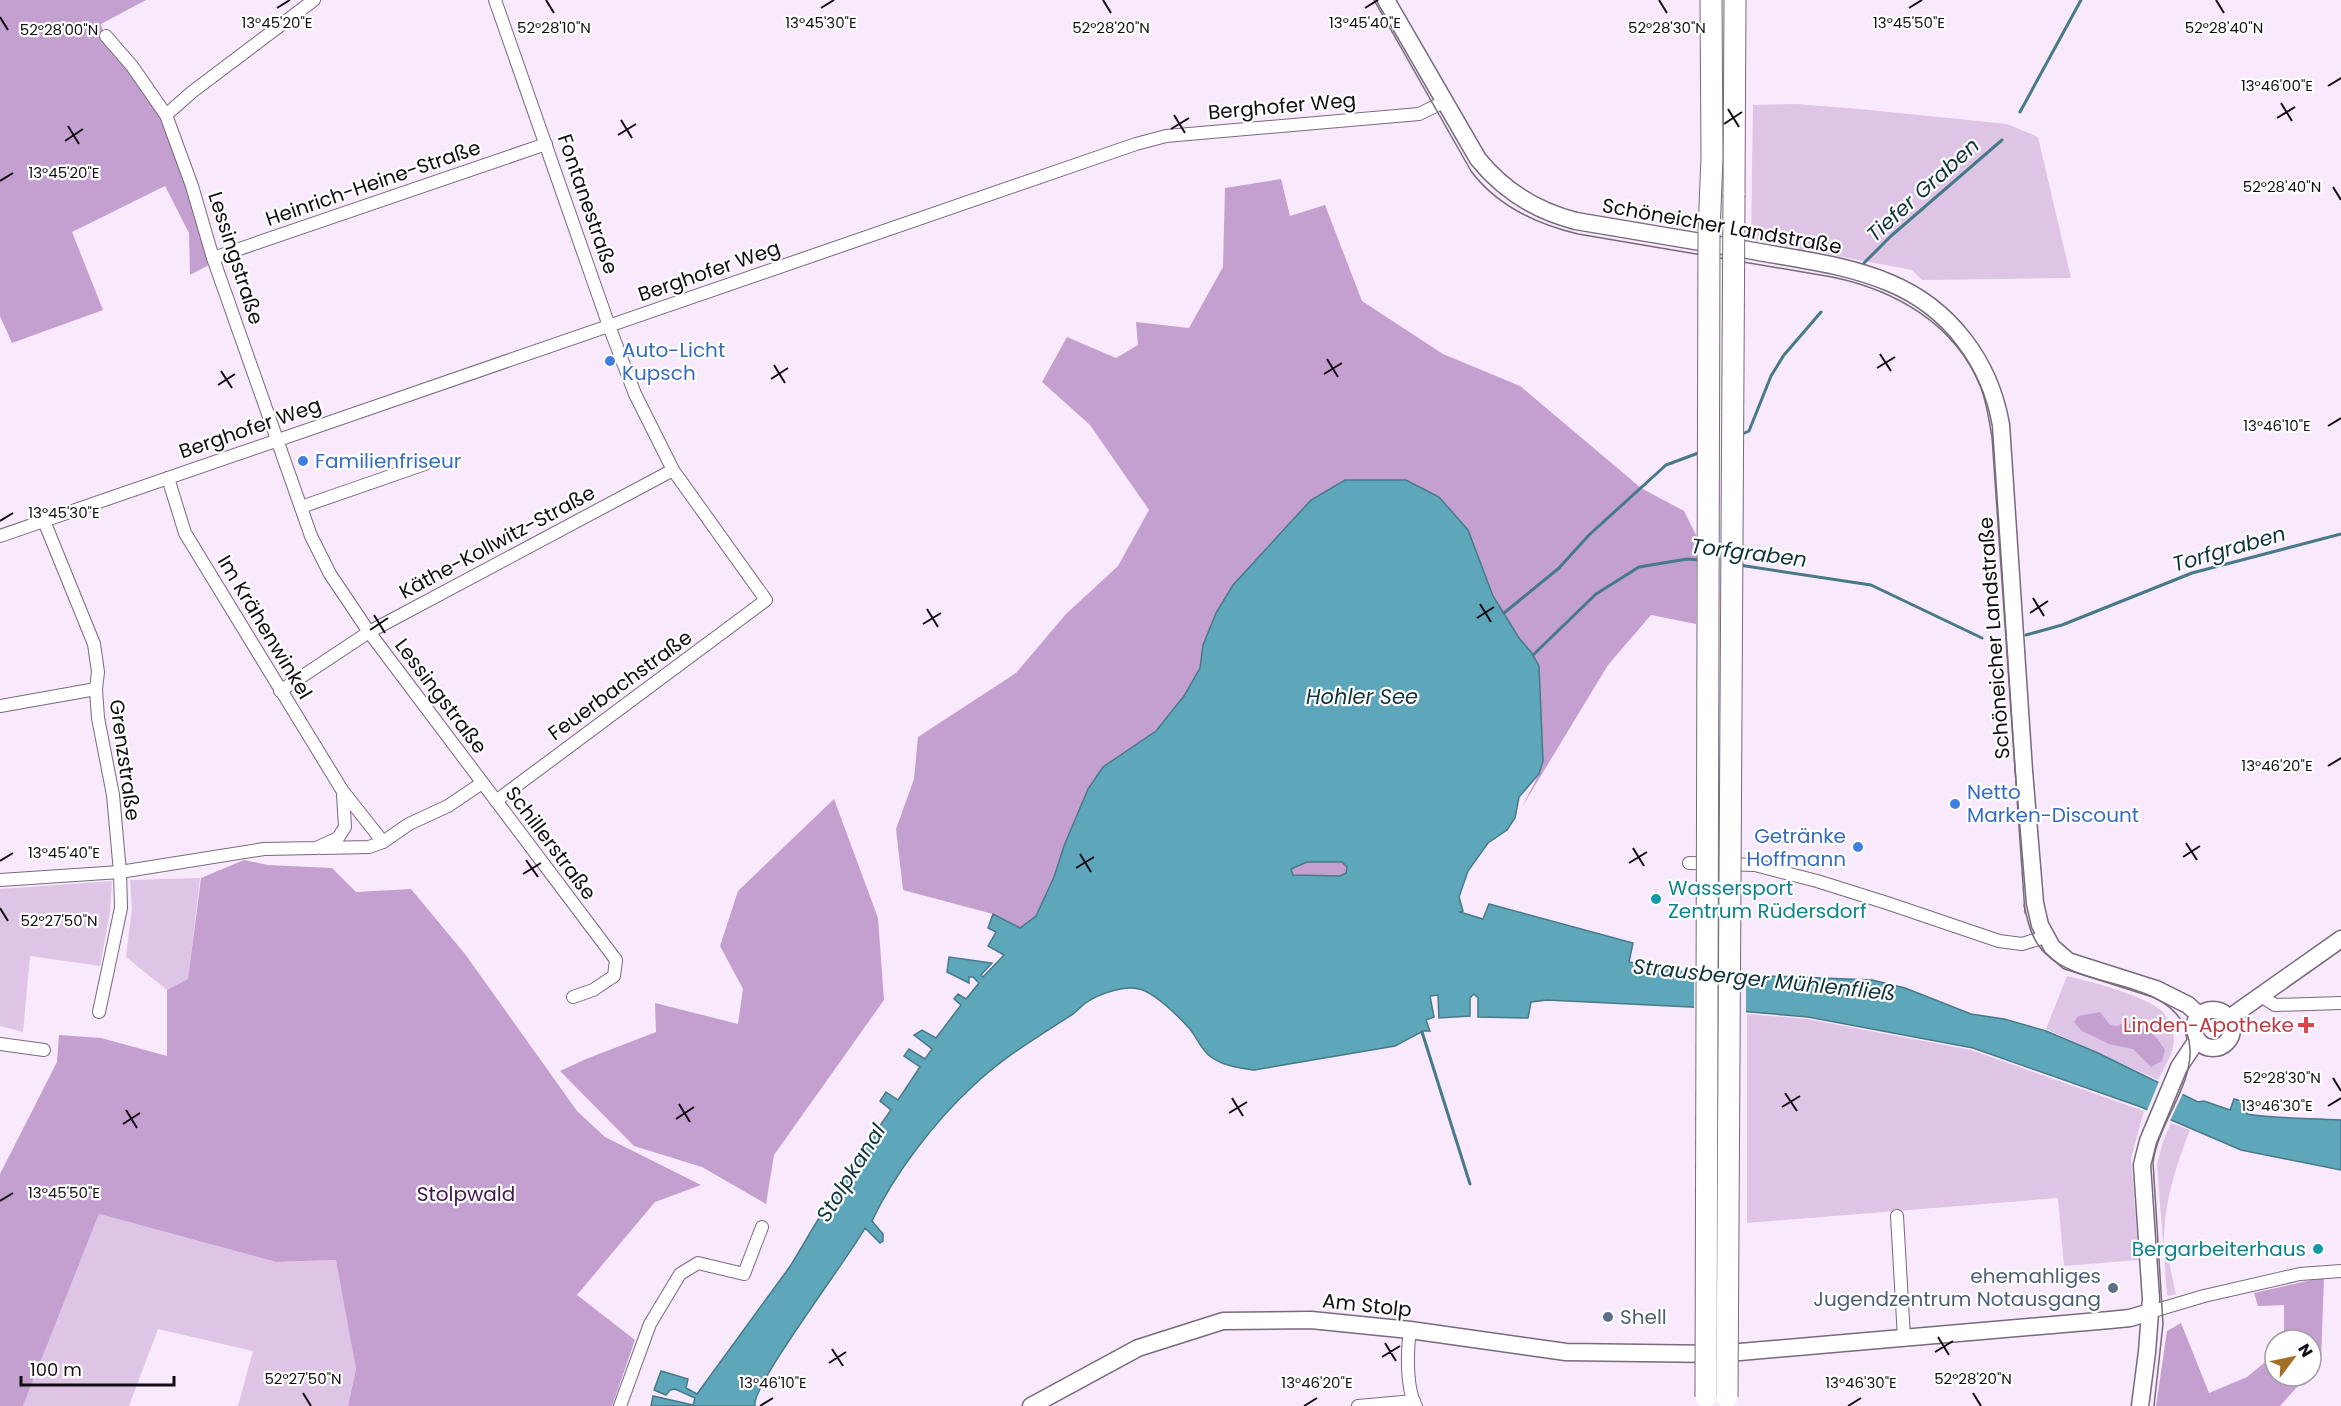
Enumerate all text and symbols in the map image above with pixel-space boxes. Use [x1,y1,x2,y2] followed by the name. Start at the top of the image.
[241,12,313,33] text: 13°45'20"E
[785,12,857,33] text: 13°45'30"E
[1329,12,1401,33] text: 13°45'40"E
[1873,12,1945,33] text: 13°45'50"E
[517,17,591,38] text: 52°28'10"N
[1072,17,1150,38] text: 52°28'20"N
[1628,17,1706,38] text: 52°28'30"N
[2185,17,2263,38] text: 52°28'40"N
[20,19,98,40] text: 52°28'00"N
[2241,75,2313,96] text: 13°46'00"E
[1207,86,1357,126] street label: Berghofer Weg
[551,130,625,278] street label: Fontanestraße
[1860,131,1985,248] water label: Tiefer Graben
[262,133,484,233] street label: Heinrich-Heine-Straße
[28,162,100,183] text: 13°45'20"E
[2243,176,2321,197] text: 52°28'40"N
[201,188,271,328] street label: Lessingstraße
[1600,191,1844,261] street label: Schöneicher Landstraße
[634,234,784,308] street label: Berghofer Weg
[622,336,725,387] place label: Auto-Licht Kupsch
[603,354,617,368] marker: Auto-Licht Kupsch
[175,391,325,465] street label: Berghofer Weg
[2243,415,2311,436] text: 13°46'10"E
[315,447,461,475] place label: Familienfriseur
[296,454,310,468] marker: Familienfriseur
[394,478,600,606] street label: Käthe-Kollwitz-Straße
[28,502,100,523] text: 13°45'30"E
[1972,516,2016,760] street label: Schöneicher Landstraße
[2169,519,2289,579] water label: Torfgraben
[1690,531,1809,574] water label: Torfgraben
[211,550,319,704] street label: Im Krähenwinkel
[542,623,698,747] street label: Feuerbachstraße
[388,633,494,759] street label: Lessingstraße
[1306,682,1418,711] water label: Hohler See
[103,698,147,822] street label: Grenzstraße
[2241,755,2313,776] text: 13°46'20"E
[1967,778,2139,829] place label: Netto Marken-Discount
[499,780,603,906] street label: Schillerstraße
[1948,797,1962,811] marker: Netto Marken-Discount
[1746,822,1846,873] place label: Getränke Hoffmann
[1851,840,1865,854] marker: Getränke Hoffmann
[28,842,100,863] text: 13°45'40"E
[1668,874,1867,925] place label: Wassersport Zentrum Rüdersdorf
[1649,892,1663,906] marker: Wassersport Zentrum Rüdersdorf
[20,910,98,931] text: 52°27'50"N
[1632,951,1897,1008] water label: Strausberger Mühlenfließ
[2123,1011,2294,1039] place label: Linden-Apotheke
[2299,1018,2313,1032] marker: Linden-Apotheke
[2243,1067,2321,1088] text: 52°28'30"N
[2241,1095,2313,1116] text: 13°46'30"E
[809,1117,893,1227] water label: Stolpkanal
[417,1180,515,1208] park label: Stolpwald
[28,1182,100,1203] text: 13°45'50"E
[2132,1235,2306,1263] place label: Bergarbeiterhaus
[2311,1242,2325,1256] marker: Bergarbeiterhaus
[1813,1262,2101,1313] place label: ehemahliges Jugendzentrum Notausgang
[2106,1281,2120,1295] marker: ehemahliges Jugendzentrum Notausgang
[1321,1286,1413,1324] street label: Am Stolp
[1620,1303,1667,1331] place label: Shell
[1601,1310,1615,1324] marker: Shell
[2263,1328,2323,1388] north arrow
[2292,1339,2318,1362] text: N
[21,1349,174,1387] scale bar
[30,1357,82,1382] text: 100 m
[264,1368,342,1389] text: 52°27'50"N
[1934,1368,2012,1389] text: 52°28'20"N
[739,1372,807,1393] text: 13°46'10"E
[1281,1372,1353,1393] text: 13°46'20"E
[1825,1372,1897,1393] text: 13°46'30"E

